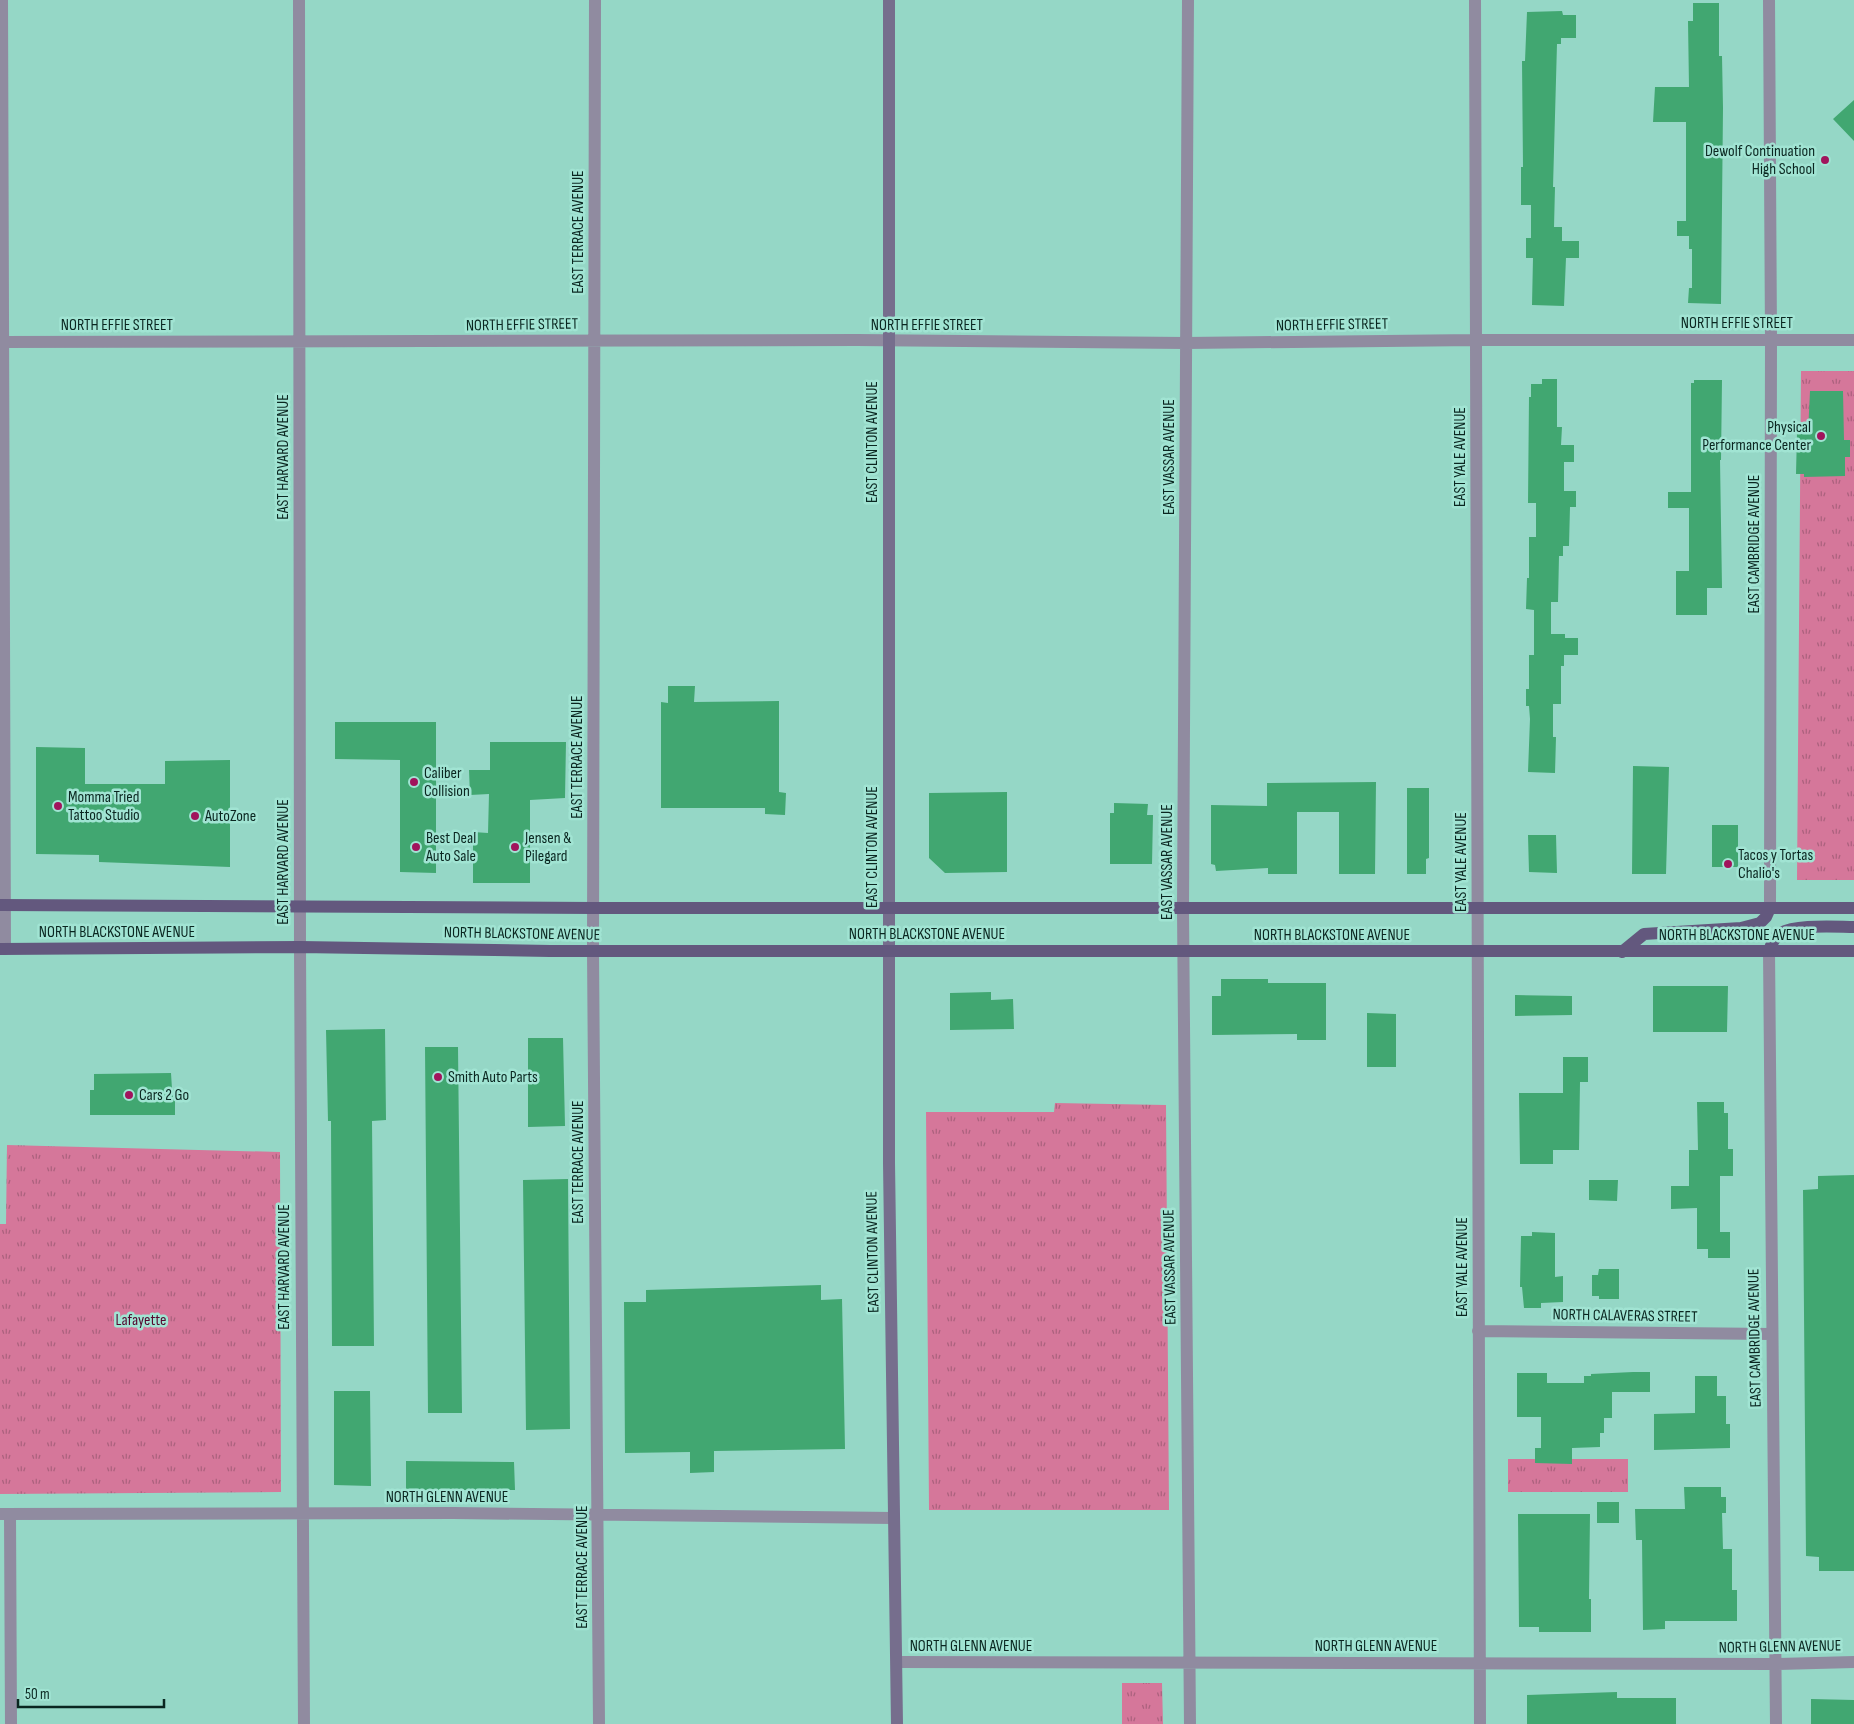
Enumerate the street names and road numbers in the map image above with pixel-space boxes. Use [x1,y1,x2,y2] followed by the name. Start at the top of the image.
[569,170,588,294] street label: EAST TERRACE AVENUE
[1681,314,1794,333] street label: NORTH EFFIE STREET
[466,315,579,335] street label: NORTH EFFIE STREET
[1276,315,1389,335] street label: NORTH EFFIE STREET
[61,316,174,335] street label: NORTH EFFIE STREET
[871,316,984,335] street label: NORTH EFFIE STREET
[863,381,882,503] street label: EAST CLINTON AVENUE
[274,394,293,520] street label: EAST HARVARD AVENUE
[1160,399,1179,515] street label: EAST VASSAR AVENUE
[1451,407,1470,507] street label: EAST YALE AVENUE
[1745,475,1764,613] street label: EAST CAMBRIDGE AVENUE
[568,695,587,819] street label: EAST TERRACE AVENUE
[863,786,882,908] street label: EAST CLINTON AVENUE
[274,799,293,925] street label: EAST HARVARD AVENUE
[1158,804,1177,920] street label: EAST VASSAR AVENUE
[1452,812,1471,912] street label: EAST YALE AVENUE
[39,923,195,942] street label: NORTH BLACKSTONE AVENUE
[444,923,600,945] street label: NORTH BLACKSTONE AVENUE
[849,925,1005,944] street label: NORTH BLACKSTONE AVENUE
[1254,926,1410,945] street label: NORTH BLACKSTONE AVENUE
[1659,926,1815,945] street label: NORTH BLACKSTONE AVENUE
[569,1100,588,1224] street label: EAST TERRACE AVENUE
[862,1191,884,1313] street label: EAST CLINTON AVENUE
[275,1204,294,1330] street label: EAST HARVARD AVENUE
[1159,1209,1181,1325] street label: EAST VASSAR AVENUE
[1453,1217,1472,1317] street label: EAST YALE AVENUE
[1744,1268,1766,1408] street label: EAST CAMBRIDGE AVENUE
[1552,1305,1698,1327] street label: NORTH CALAVERAS STREET
[386,1488,508,1507] street label: NORTH GLENN AVENUE
[573,1505,592,1629] street label: EAST TERRACE AVENUE
[1719,1636,1841,1658] street label: NORTH GLENN AVENUE
[910,1637,1032,1656] street label: NORTH GLENN AVENUE
[1315,1637,1437,1656] street label: NORTH GLENN AVENUE

